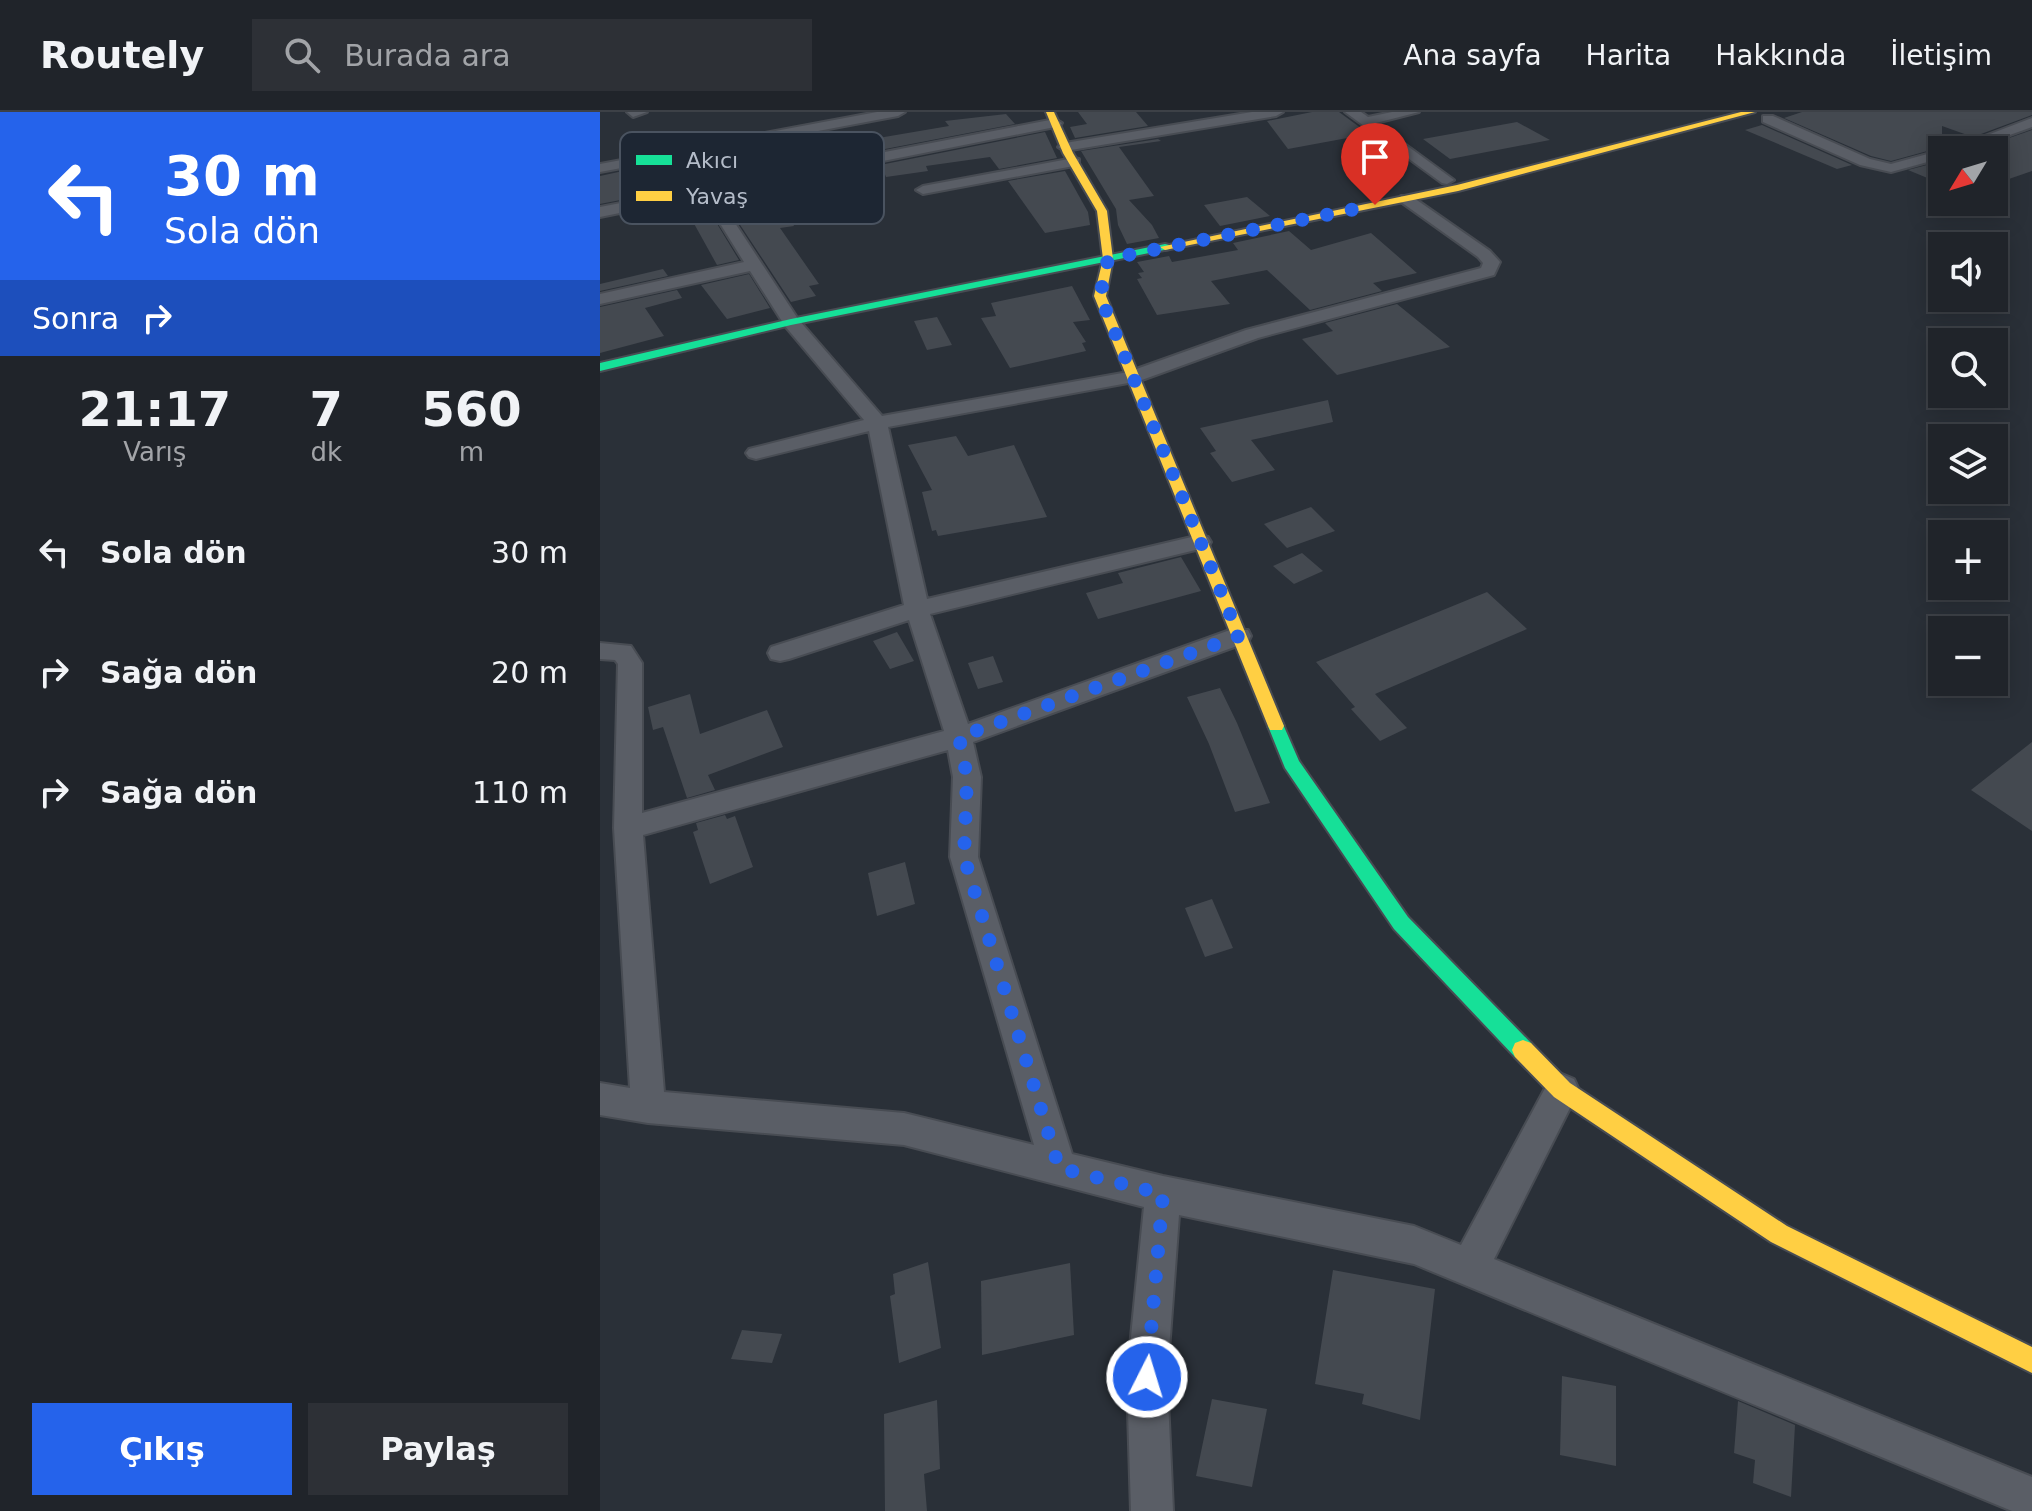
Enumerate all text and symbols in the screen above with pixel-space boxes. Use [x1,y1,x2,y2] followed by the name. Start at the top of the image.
[252,19,812,91] search box
[40,33,204,77] text: Routely
[280,33,324,77] icon: search
[344,38,511,73] text: Burada ara
[1403,39,1542,72] text: Ana sayfa
[1586,39,1671,72] text: Harita
[1715,39,1846,72] text: Hakkında
[1890,39,1992,72] text: İletişim
[1341,123,1409,205] pin
[620,132,884,224] legend
[1353,135,1397,179] icon: arrive
[1928,136,2008,216] north arrow
[1928,136,2008,696] map controls
[164,143,320,208] text: 30 m
[32,144,136,248] icon: left
[686,148,738,173] text: Akıcı
[685,184,748,209] text: Yavaş
[164,210,320,251] text: Sola dön
[1928,232,2008,312] button: sound
[135,296,179,340] icon: right
[32,301,119,336] text: Sonra
[1928,328,2008,408] button: search
[78,381,231,437] text: 21:17
[310,381,343,437] text: 7
[421,381,522,437] text: 560
[1928,424,2008,504] button: layers
[123,437,186,467] text: Varış
[311,437,342,467] text: dk
[459,437,484,467] text: m
[1928,520,2008,600] button: +
[32,530,76,574] icon: left
[100,535,247,570] text: Sola dön
[491,535,568,570] text: 30 m
[1928,616,2008,696] button: −
[32,650,76,694] icon: right
[100,655,257,690] text: Sağa dön
[491,655,568,690] text: 20 m
[32,770,76,814] icon: right
[100,775,257,810] text: Sağa dön
[472,775,568,810] text: 110 m
[1105,1335,1189,1419] position arrow
[32,1403,292,1495] button: Çıkış
[308,1403,568,1495] button: Paylaş

